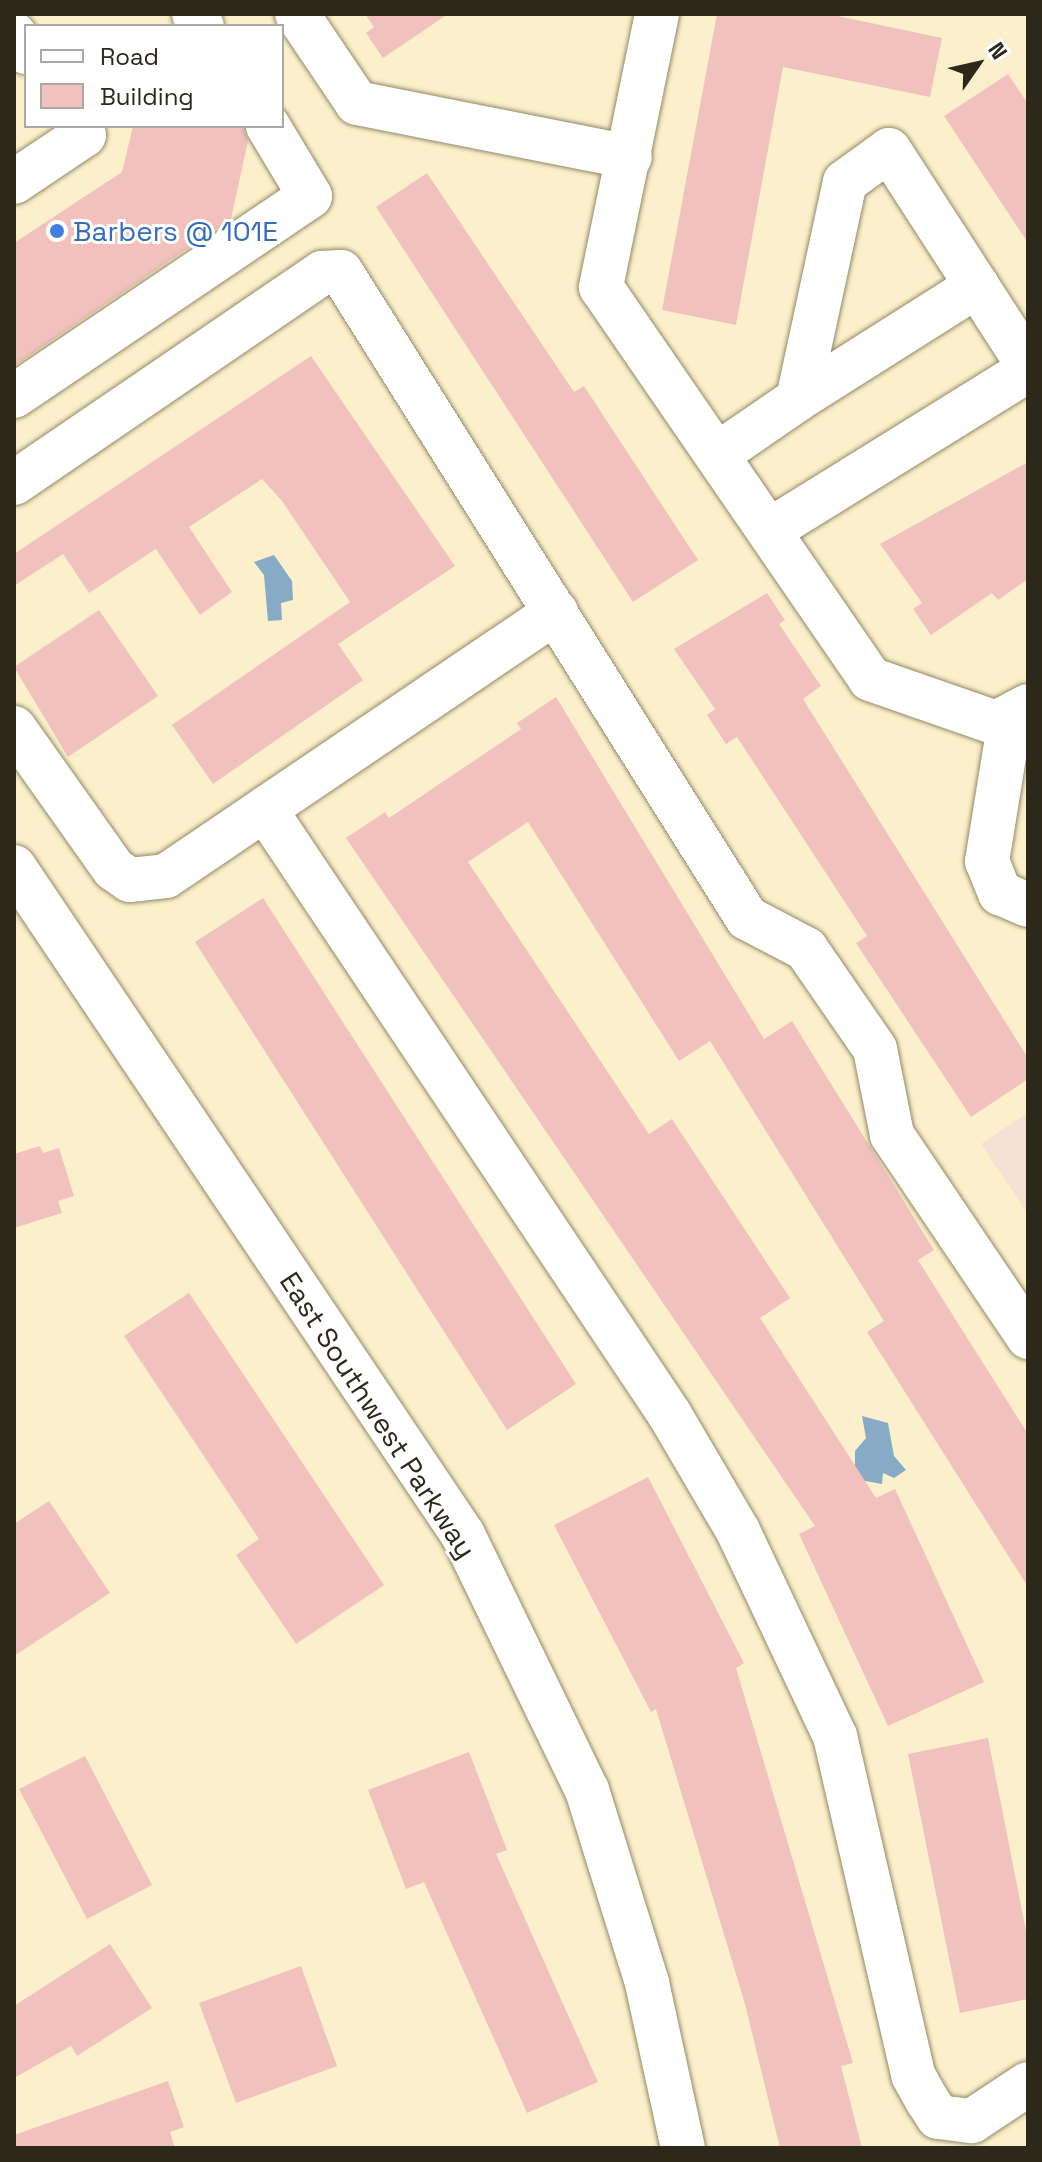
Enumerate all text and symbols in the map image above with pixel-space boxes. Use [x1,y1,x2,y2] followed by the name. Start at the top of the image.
[24,24,284,128] legend
[938,24,1018,104] north arrow
[982,37,1014,65] text: N
[100,41,159,72] text: Road
[100,81,194,112] text: Building
[73,214,278,248] place label: Barbers @ 101E
[48,222,66,240] marker: Barbers @ 101E
[273,1266,483,1564] street label: East Southwest Parkway

